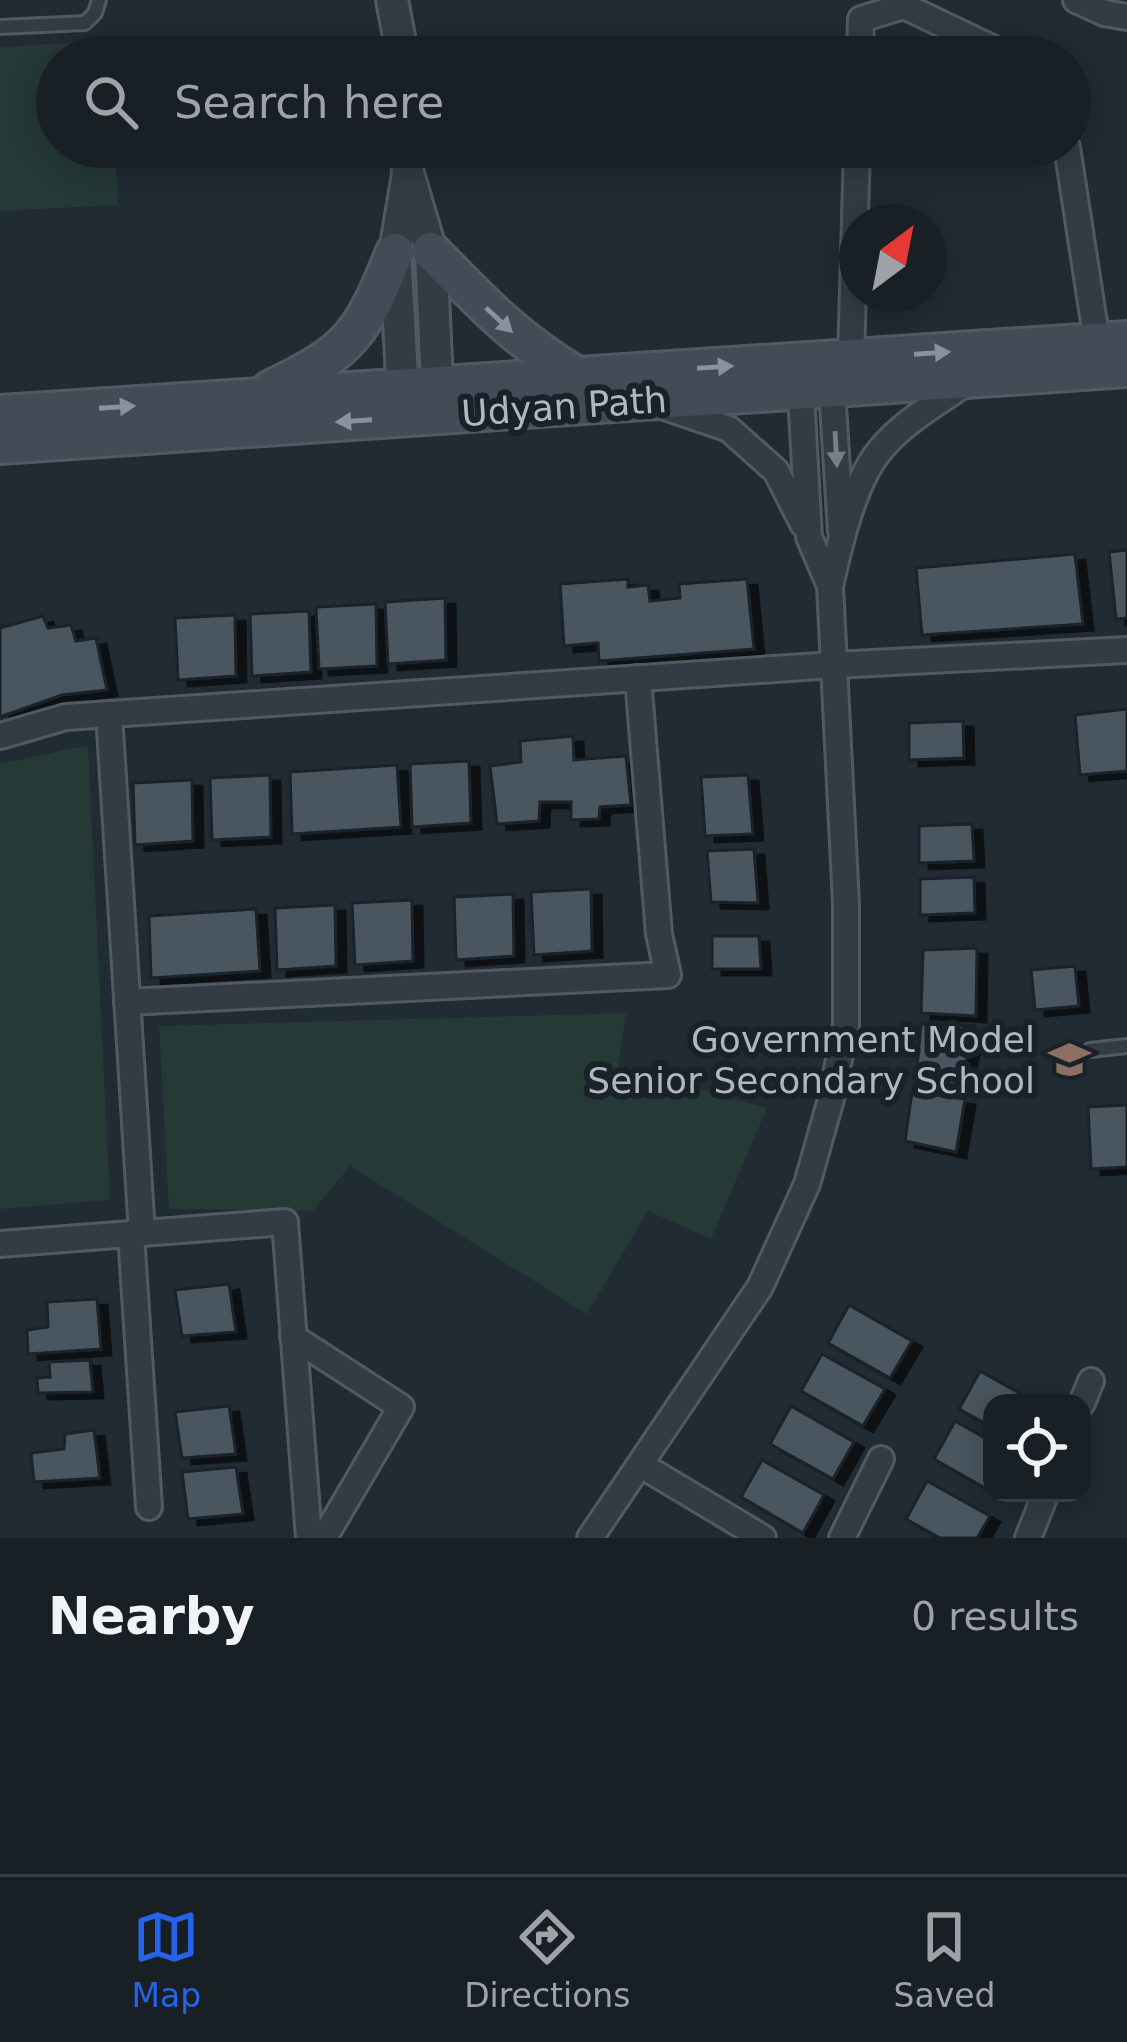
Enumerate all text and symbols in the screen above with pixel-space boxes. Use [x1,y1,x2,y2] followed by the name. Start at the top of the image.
[36,36,1091,168] search box
[78,69,144,135] icon: search
[174,76,444,129] text: Search here
[839,204,947,312] north arrow
[484,306,513,333] one-way arrow
[914,344,951,363] one-way arrow
[697,358,735,377] one-way arrow
[460,379,668,434] street label: Udyan Path
[99,397,136,416] one-way arrow
[335,411,372,430] one-way arrow
[827,431,846,469] one-way arrow
[587,1019,1035,1101] place label: Government Model Senior Secondary School
[1046,1037,1092,1083] school or university icon: Government Model Senior Secondary School
[983,1394,1091,1502] map controls
[983,1394,1091,1502] button: locate
[48,1587,255,1646] text: Nearby
[911,1594,1079,1639] text: 0 results
[132,1904,201,2015] tab: Map
[464,1904,630,2015] tab: Directions
[894,1904,995,2015] tab: Saved

